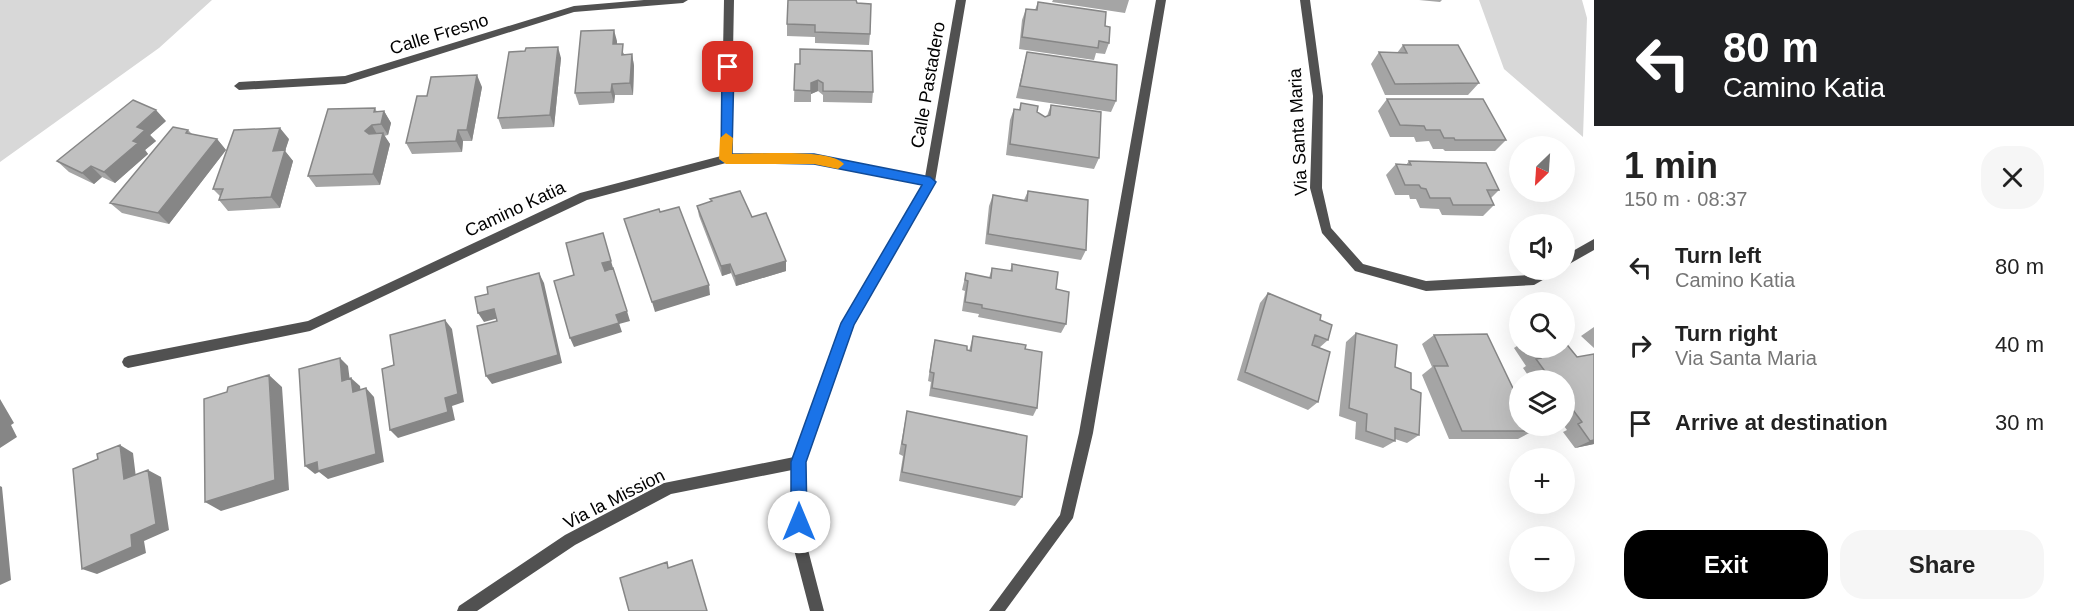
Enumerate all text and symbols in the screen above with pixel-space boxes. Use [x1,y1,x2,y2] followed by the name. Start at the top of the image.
[387,10,491,58] street label: Calle Fresno
[907,20,949,150] street label: Calle Pastadero
[1624,24,1702,102] icon: left
[1723,24,1819,71] text: 80 m
[702,41,753,92] pin
[711,50,744,83] icon: arrive
[1285,67,1311,196] street label: Via Santa Maria
[1723,73,1885,103] text: Camino Katia
[1509,136,1575,202] north arrow
[1509,136,1575,592] map controls
[1624,145,1718,186] text: 1 min
[1981,146,2044,209] button: close
[462,177,569,241] street label: Camino Katia
[1624,188,1747,210] text: 150 m · 08:37
[1509,214,1575,280] button: sound
[1675,243,1761,268] text: Turn left
[1624,251,1657,284] icon: left
[1995,254,2044,279] text: 80 m
[1675,269,1795,291] text: Camino Katia
[1509,292,1575,358] button: search
[1675,321,1777,346] text: Turn right
[1624,329,1657,362] icon: right
[1995,332,2044,357] text: 40 m
[1675,347,1817,369] text: Via Santa Maria
[1509,370,1575,436] button: layers
[1624,407,1657,440] icon: arrive
[1675,410,1888,435] text: Arrive at destination
[1995,410,2044,435] text: 30 m
[1509,448,1575,514] button: +
[560,465,668,533] street label: Via la Mission
[767,490,831,554] position arrow
[1509,526,1575,592] button: −
[1624,530,1828,599] button: Exit
[1840,530,2044,599] button: Share

